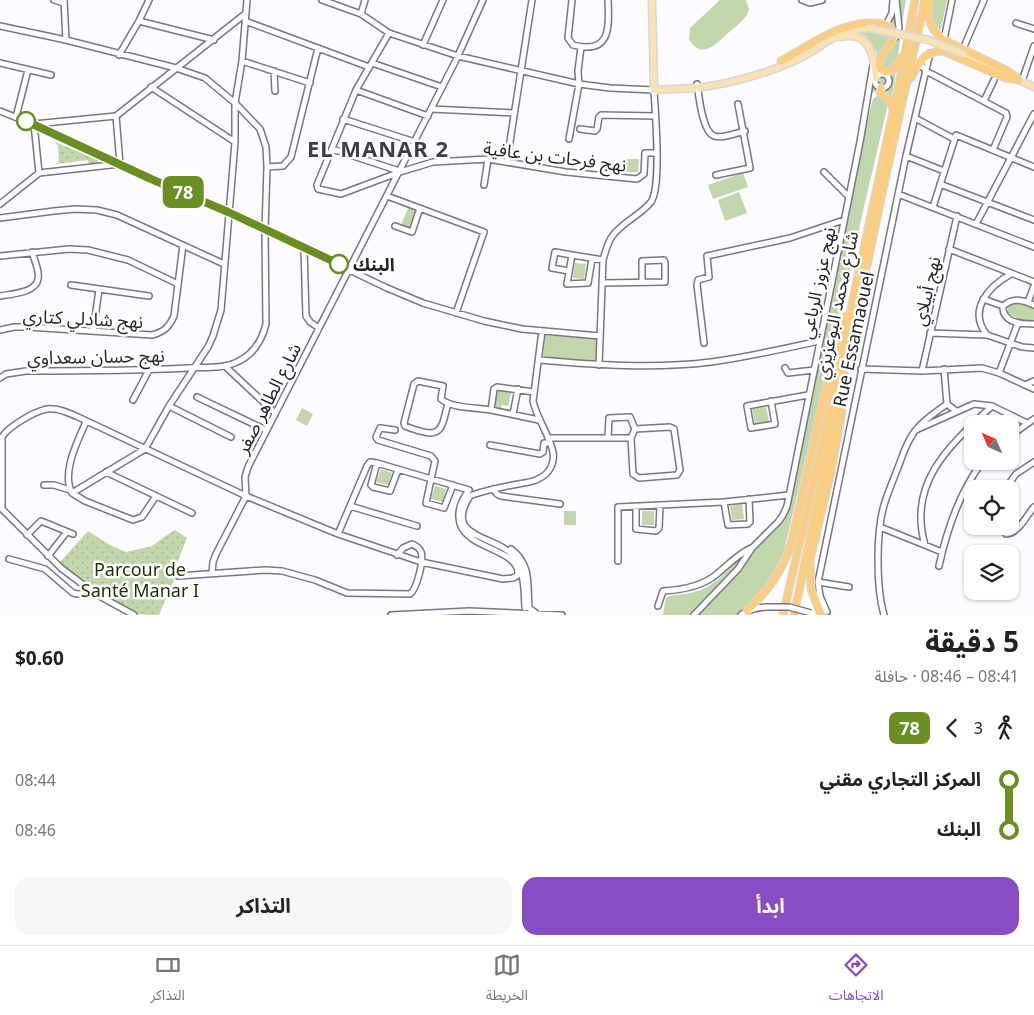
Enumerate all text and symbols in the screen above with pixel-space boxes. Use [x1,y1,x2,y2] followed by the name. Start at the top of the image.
[16,111,36,131] unlabelled marker
[307,133,449,163] district label: EL MANAR 2
[482,135,628,179] street label: نهج فرحات بن عافية
[160,176,206,208] line badge: 78
[173,180,193,204] text: 78
[793,225,843,342] street label: نهج عزوز الرباعي
[809,229,866,382] street label: شارع محمد البوعزيزي
[353,252,395,276] place label: البنك
[329,254,349,274] marker: البنك
[906,254,948,329] street label: نهج أبيلاي
[827,269,879,409] street label: Rue Essamaouel
[22,303,144,335] street label: نهج شادلي كتاري
[229,339,309,460] street label: شارع الطاهر صفر
[27,343,165,371] street label: نهج حسان سعداوي
[964,415,1019,470] north arrow
[964,415,1019,600] map controls
[964,480,1019,535] button: locate
[964,545,1019,600] button: layers
[81,557,199,602] park label: Parcour de Santé Manar I
[925,622,1019,660] text: 5 دقيقة
[15,645,64,671] text: $0.60
[874,665,1019,687] text: 08:41 – 08:46 · حافلة
[938,714,966,742] icon: back
[991,714,1019,742] icon: walk
[899,716,920,740] text: 78
[974,717,983,739] text: 3
[819,766,981,792] text: المركز التجاري مقني
[15,769,56,791] text: 08:44
[937,816,981,842] text: البنك
[15,819,56,841] text: 08:46
[15,877,512,935] button: التذاكر
[522,877,1019,935] button: ابدأ
[151,951,185,1010] tab: التذاكر
[486,951,528,1010] tab: الخريطة
[829,951,884,1010] tab: الاتجاهات

